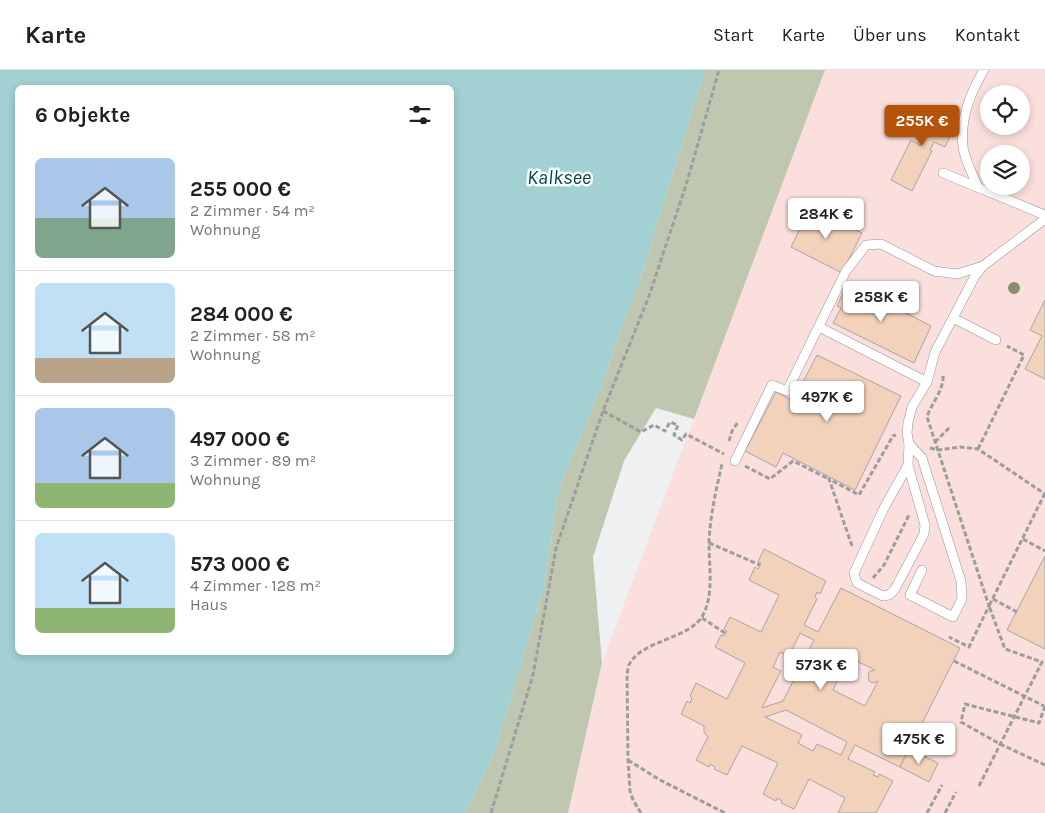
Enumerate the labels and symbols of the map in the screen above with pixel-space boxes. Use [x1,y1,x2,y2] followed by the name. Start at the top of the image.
[881,104,963,147] pin: 255K €
[527,166,591,189] water label: Kalksee
[785,198,867,240] pin: 284K €
[840,280,922,323] pin: 258K €
[786,380,868,423] pin: 497K €
[780,648,862,691] pin: 573K €
[878,722,960,765] pin: 475K €

